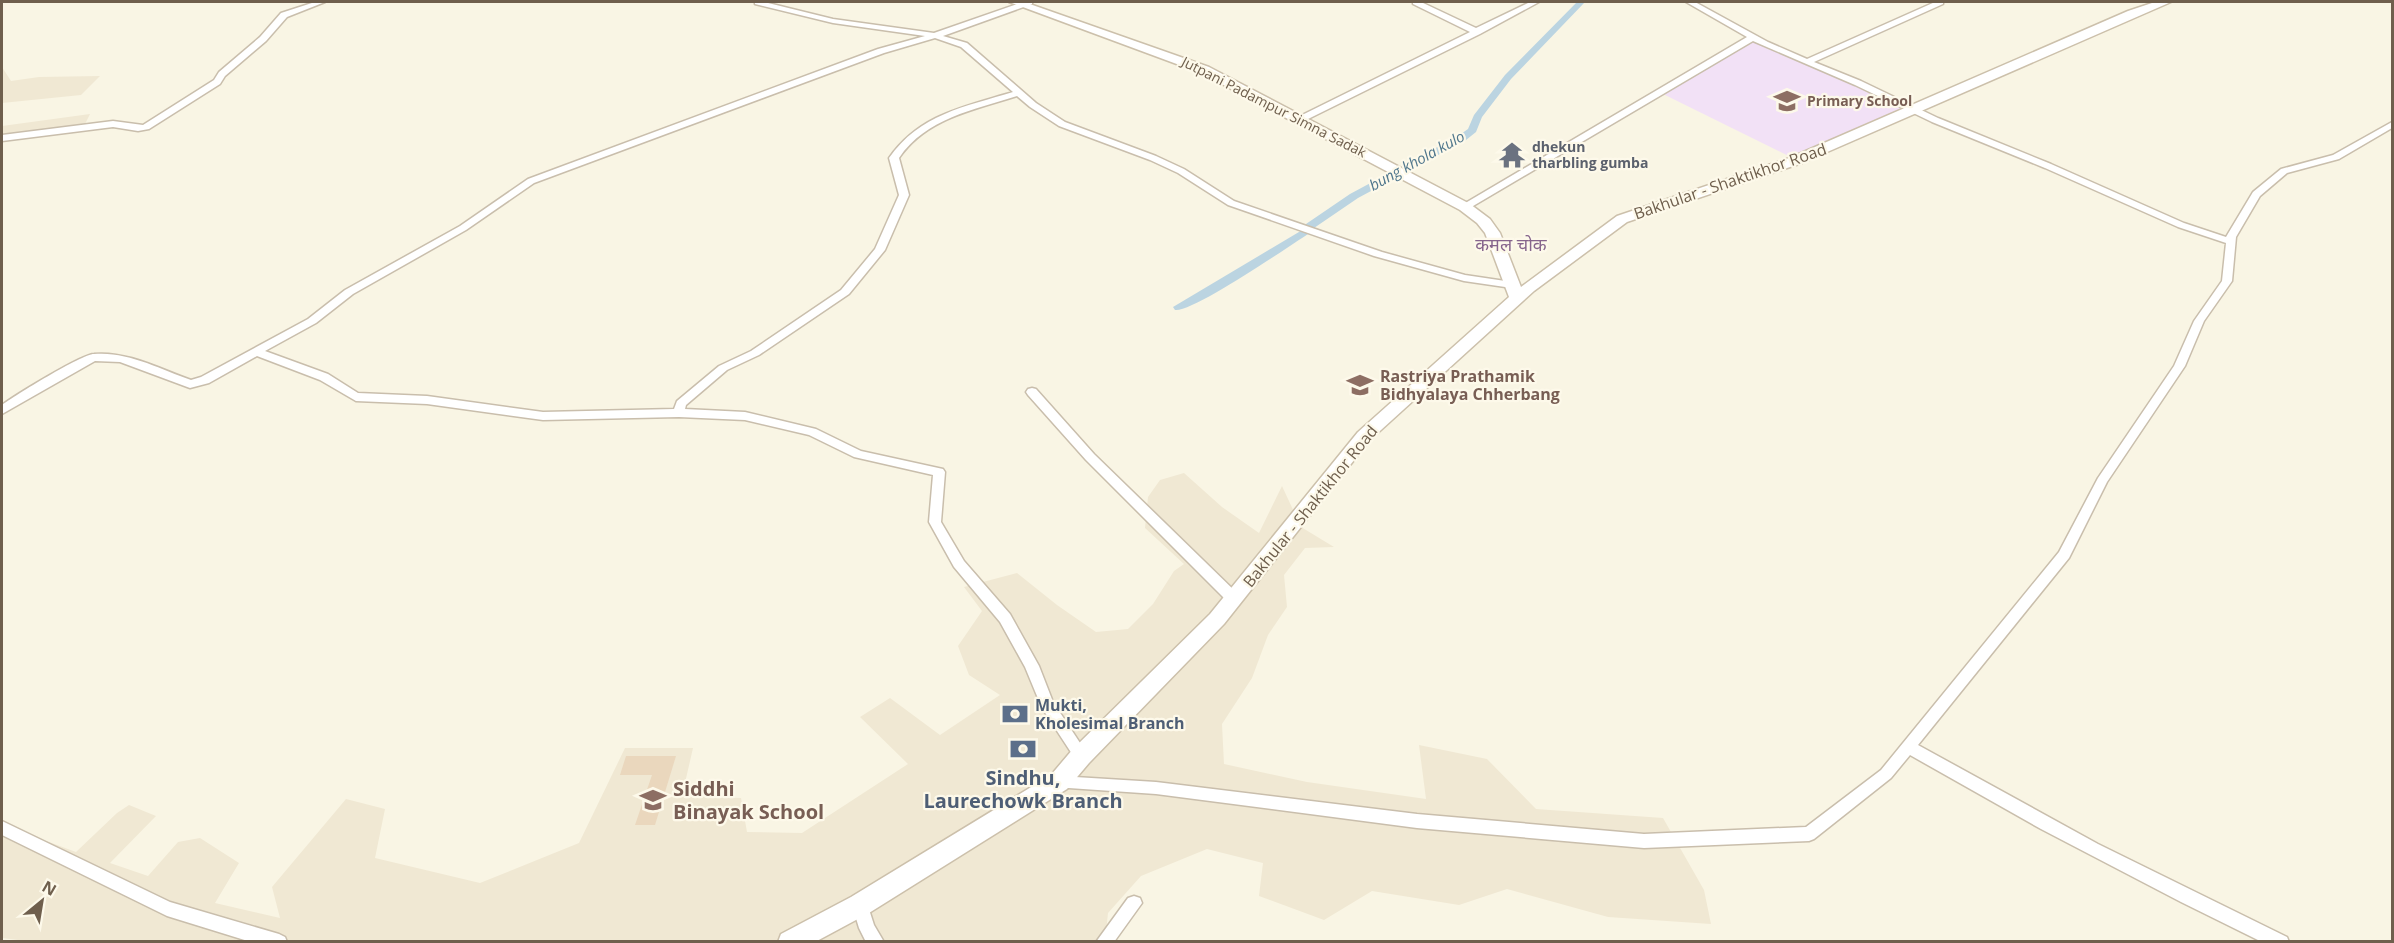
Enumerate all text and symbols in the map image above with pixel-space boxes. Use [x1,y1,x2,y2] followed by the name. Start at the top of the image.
[1177,51,1370,162] street label: Jutpani Padampur Simna Sadak
[1772,86,1802,116] school or university icon: Primary School
[1807,91,1912,110] place label: Primary School
[1365,126,1468,195] water label: bung khola kulo
[1532,137,1648,172] place label: dhekun tharbling gumba
[1631,138,1829,224] street label: Bakhular - Shaktikhor Road
[1497,140,1527,170] temple icon: dhekun tharbling gumba
[1475,232,1548,256] district label: कमल चोक
[1380,365,1560,405] place label: Rastriya Prathamik Bidhyalaya Chherbang
[1345,370,1375,400] school or university icon: Rastriya Prathamik Bidhyalaya Chherbang
[1238,420,1382,592] street label: Bakhular - Shaktikhor Road
[1035,694,1185,734] place label: Mukti, Kholesimal Branch
[1000,699,1030,729] bank icon: Mukti, Kholesimal Branch
[1008,734,1038,764] bank icon: Sindhu, Laurechowk Branch
[923,764,1123,814] place label: Sindhu, Laurechowk Branch
[673,775,824,825] place label: Siddhi Binayak School
[638,785,668,815] school or university icon: Siddhi Binayak School
[12,871,72,931] north arrow
[38,875,61,901] text: N

